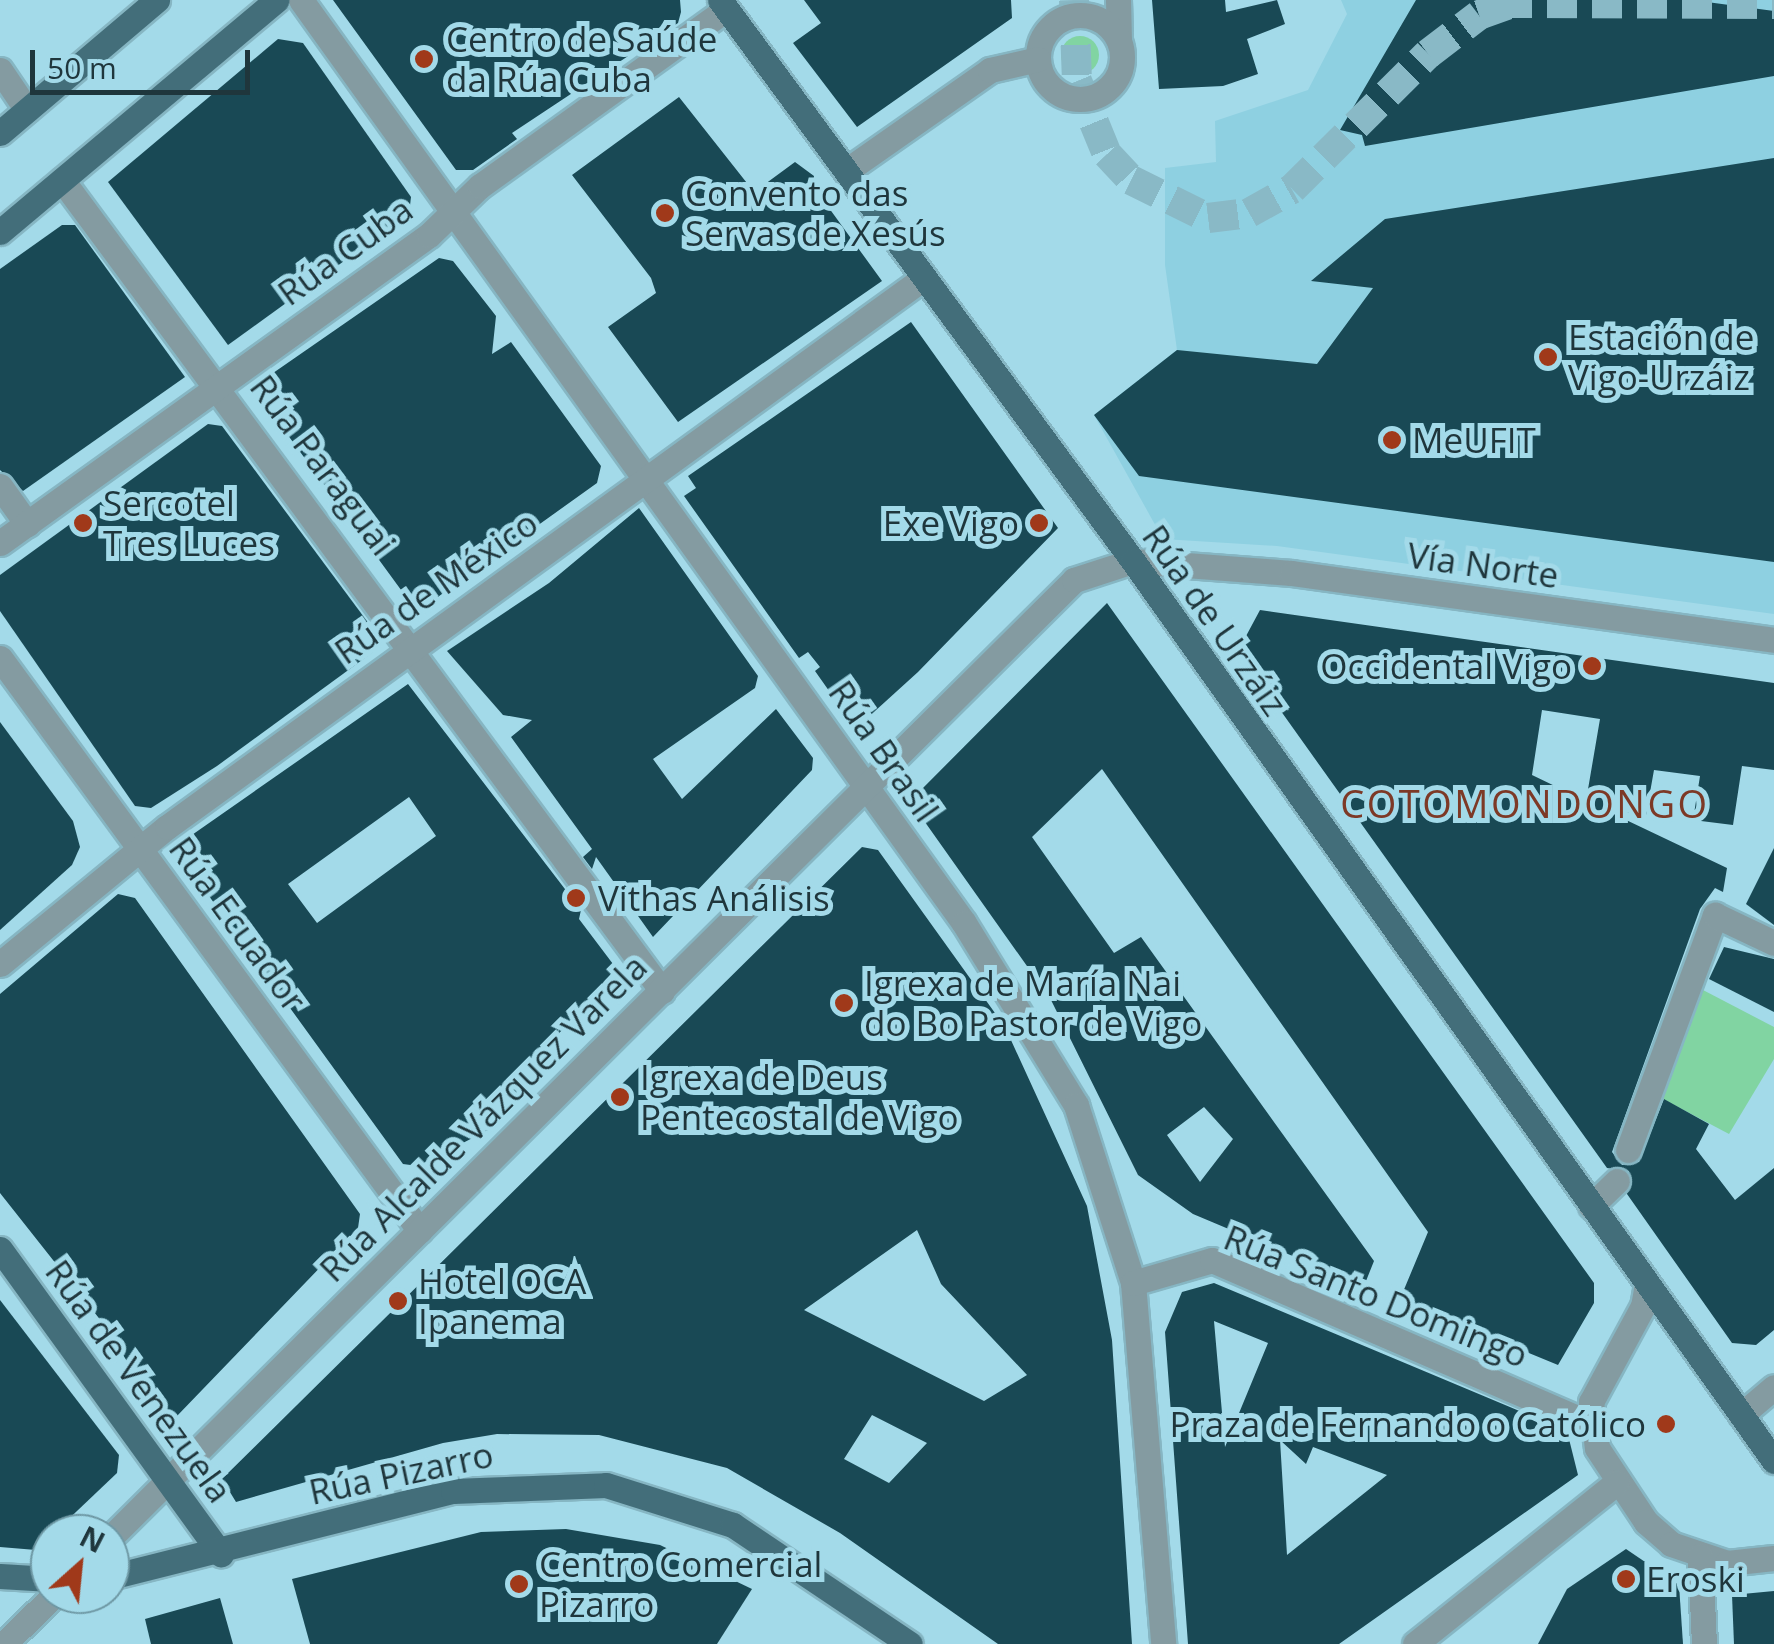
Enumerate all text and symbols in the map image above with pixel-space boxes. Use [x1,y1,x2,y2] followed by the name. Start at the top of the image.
[446,18,717,100] place label: Centro de Saúde da Rúa Cuba
[35,30,255,92] scale bar
[411,46,437,72] marker: Centro de Saúde da Rúa Cuba
[47,47,117,88] text: 50 m
[685,172,946,254] place label: Convento das Servas de Xesús
[270,188,420,314] street label: Rúa Cuba
[654,202,676,224] marker: Convento das Servas de Xesús
[1568,316,1754,398] place label: Estación de Vigo-Urzáiz
[1537,346,1559,368] marker: Estación de Vigo-Urzáiz
[242,367,404,563] street label: Rúa Paraguai
[1412,419,1536,461] place label: MeUFIT
[1381,429,1403,451] marker: MeUFIT
[103,482,275,564] place label: Sercotel Tres Luces
[327,502,545,672] street label: Rúa de México
[883,502,1019,544] place label: Exe Vigo
[72,512,94,534] marker: Sercotel Tres Luces
[1028,512,1050,534] marker: Exe Vigo
[1134,517,1296,723] street label: Rúa de Urzáiz
[1405,534,1561,596] street label: Vía Norte
[1320,645,1572,687] place label: Occidental Vigo
[1581,655,1603,677] marker: Occidental Vigo
[820,672,948,830] street label: Rúa Brasil
[1340,781,1710,827] district label: COTOMONDONGO
[161,829,315,1019] street label: Rúa Ecuador
[598,877,830,919] place label: Vithas Análisis
[563,885,589,911] marker: Vithas Análisis
[311,946,655,1290] street label: Rúa Alcalde Vázquez Varela
[864,962,1202,1044] place label: Igrexa de María Nai do Bo Pastor de Vigo
[833,992,855,1014] marker: Igrexa de María Nai do Bo Pastor de Vigo
[640,1056,959,1138] place label: Igrexa de Deus Pentecostal de Vigo
[609,1086,631,1108] marker: Igrexa de Deus Pentecostal de Vigo
[1218,1216,1534,1376] street label: Rúa Santo Domingo
[37,1252,241,1510] street label: Rúa de Venezuela
[418,1260,586,1342] place label: Hotel OCA Ipanema
[387,1290,409,1312] marker: Hotel OCA Ipanema
[1169,1403,1646,1445] place label: Praza de Fernando o Católico
[1655,1413,1677,1435] marker: Praza de Fernando o Católico
[305,1433,497,1513] street label: Rúa Pizarro
[30,1514,130,1614] north arrow
[74,1517,111,1561] text: N
[539,1543,822,1625] place label: Centro Comercial Pizarro
[1646,1558,1745,1600] place label: Eroski
[1615,1568,1637,1590] marker: Eroski
[508,1573,530,1595] marker: Centro Comercial Pizarro

